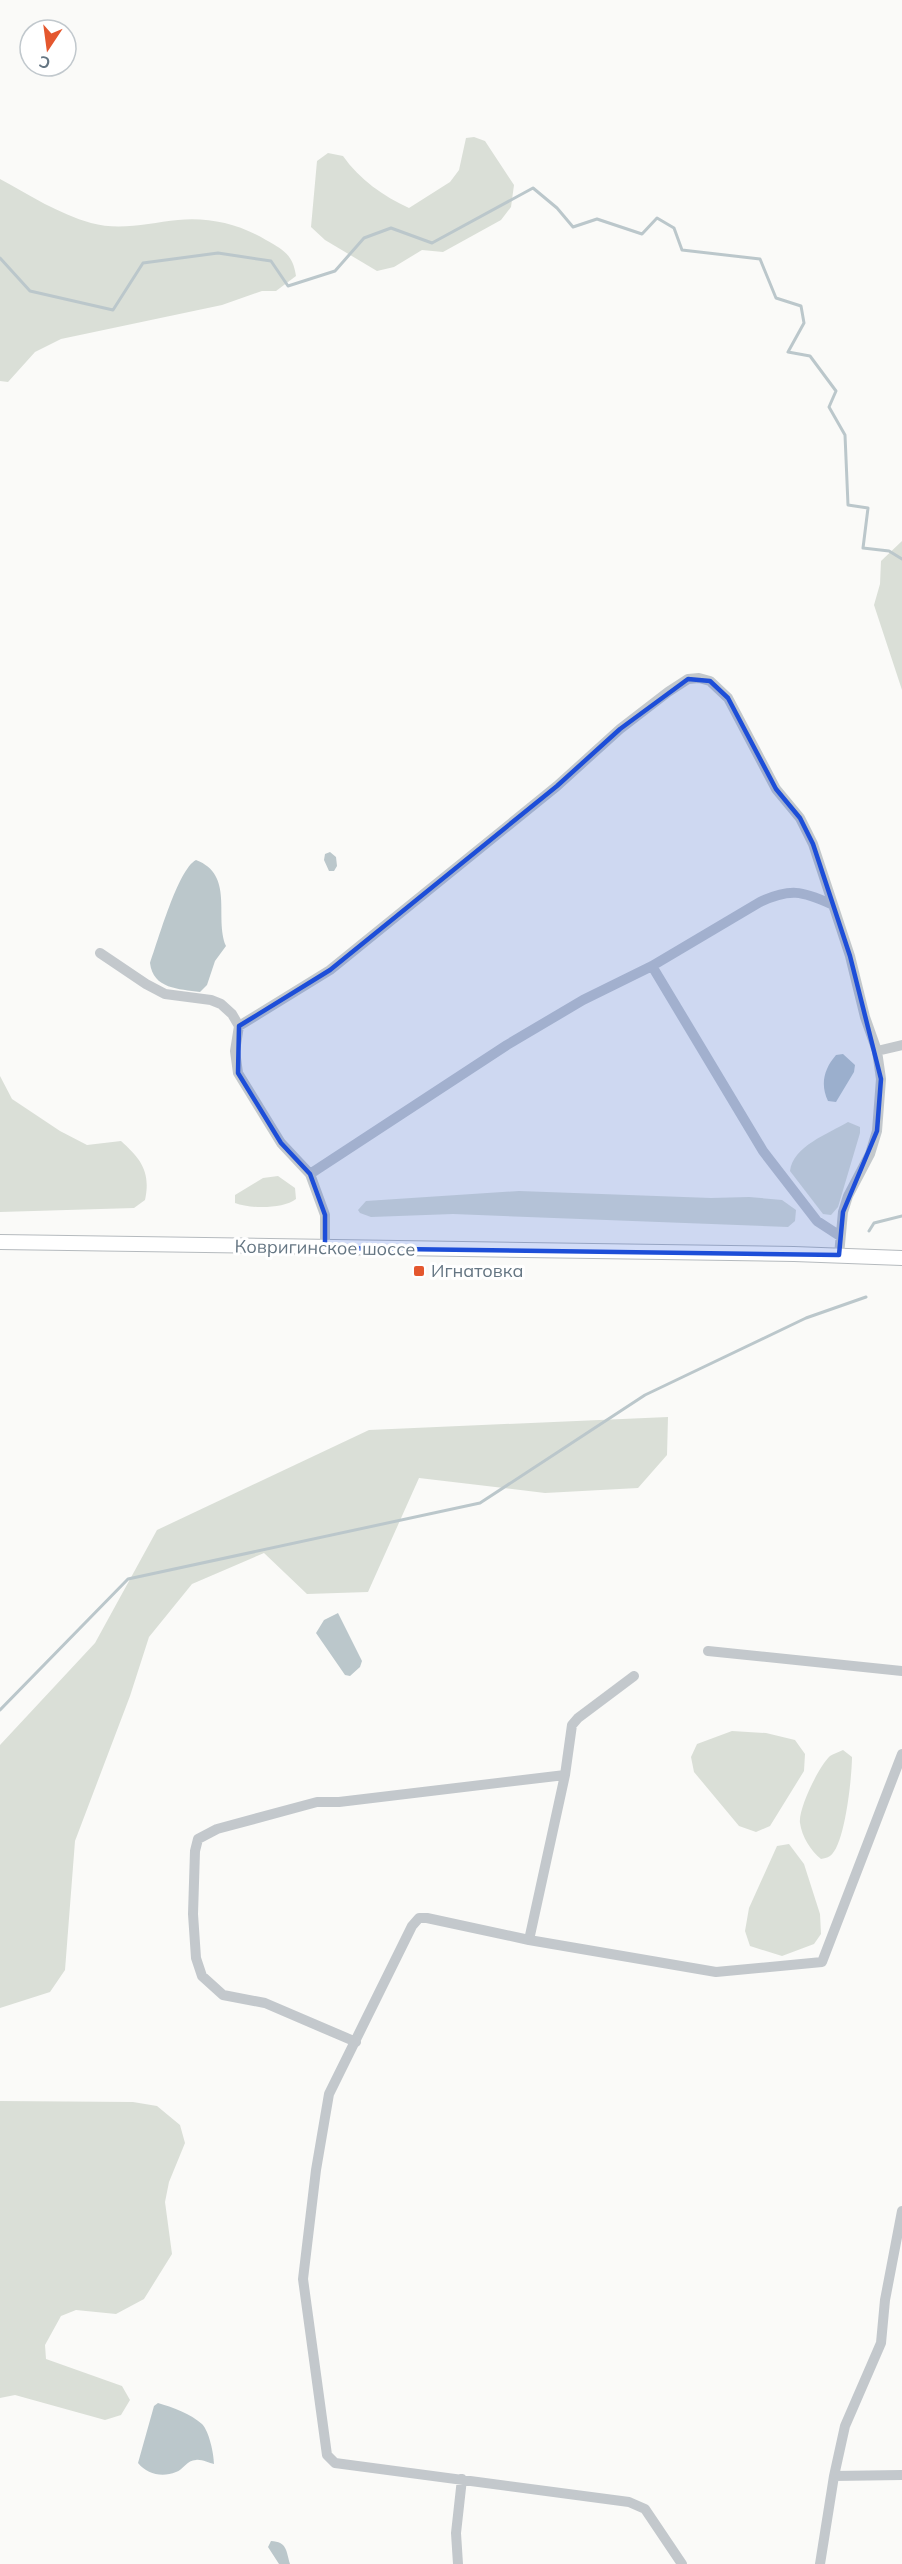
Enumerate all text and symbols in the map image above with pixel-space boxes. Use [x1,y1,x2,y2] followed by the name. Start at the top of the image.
[18,18,78,78] north arrow
[37,52,52,74] text: С
[235,1234,416,1261] street label: Ковригинское шоссе
[431,1259,524,1282] place label: Игнатовка
[412,1264,426,1278] marker: Игнатовка

